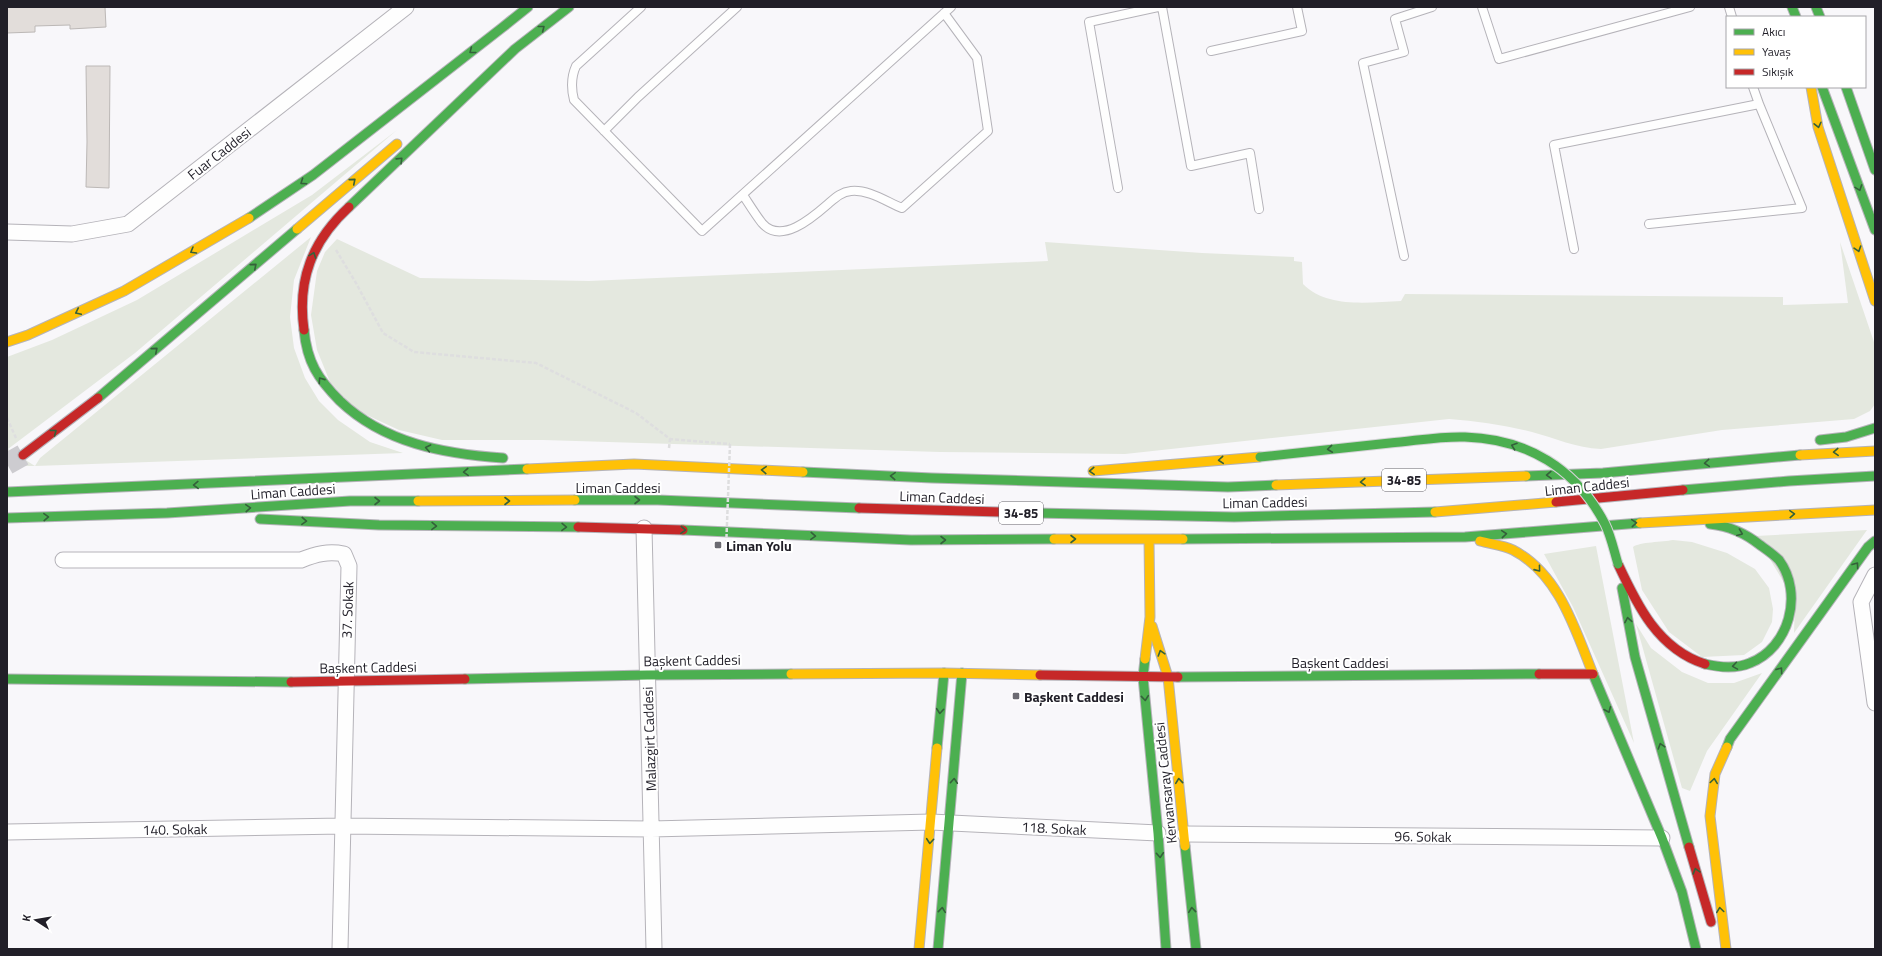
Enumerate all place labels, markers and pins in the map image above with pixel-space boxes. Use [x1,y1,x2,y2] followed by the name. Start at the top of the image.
[726,535,792,556] place label: Liman Yolu
[713,540,723,550] marker: Liman Yolu
[1024,686,1124,707] place label: Başkent Caddesi
[1011,691,1021,701] marker: Başkent Caddesi

